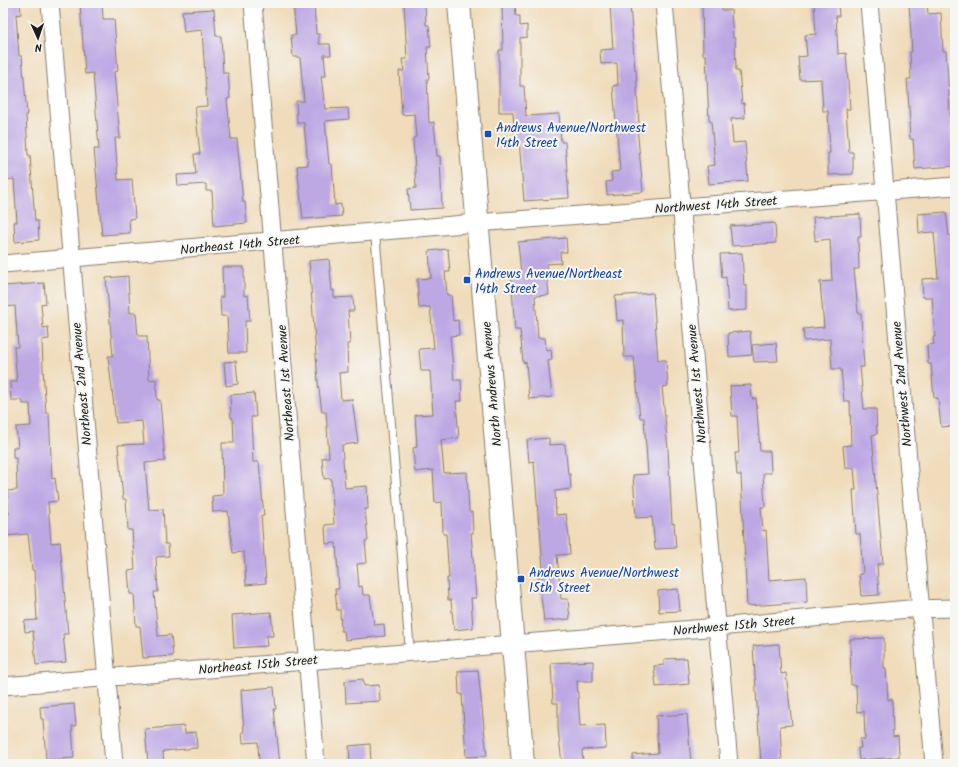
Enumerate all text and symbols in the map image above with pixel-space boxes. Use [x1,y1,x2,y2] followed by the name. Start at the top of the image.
[18,18,58,58] north arrow
[34,38,42,56] text: N
[496,118,647,154] place label: Andrews Avenue/Northwest 14th Street
[483,129,493,139] marker: Andrews Avenue/Northwest 14th Street
[654,191,779,220] street label: Northwest 14th Street
[179,230,302,261] street label: Northeast 14th Street
[475,264,623,300] place label: Andrews Avenue/Northeast 14th Street
[462,275,472,285] marker: Andrews Avenue/Northeast 14th Street
[477,320,508,447] street label: North Andrews Avenue
[887,320,918,447] street label: Northwest 2nd Avenue
[67,321,98,446] street label: Northeast 2nd Avenue
[682,323,713,444] street label: Northwest 1st Avenue
[272,324,301,442] street label: Northeast 1st Avenue
[529,563,680,599] place label: Andrews Avenue/Northwest 15th Street
[516,574,526,584] marker: Andrews Avenue/Northwest 15th Street
[672,611,797,642] street label: Northwest 15th Street
[197,650,320,681] street label: Northeast 15th Street

